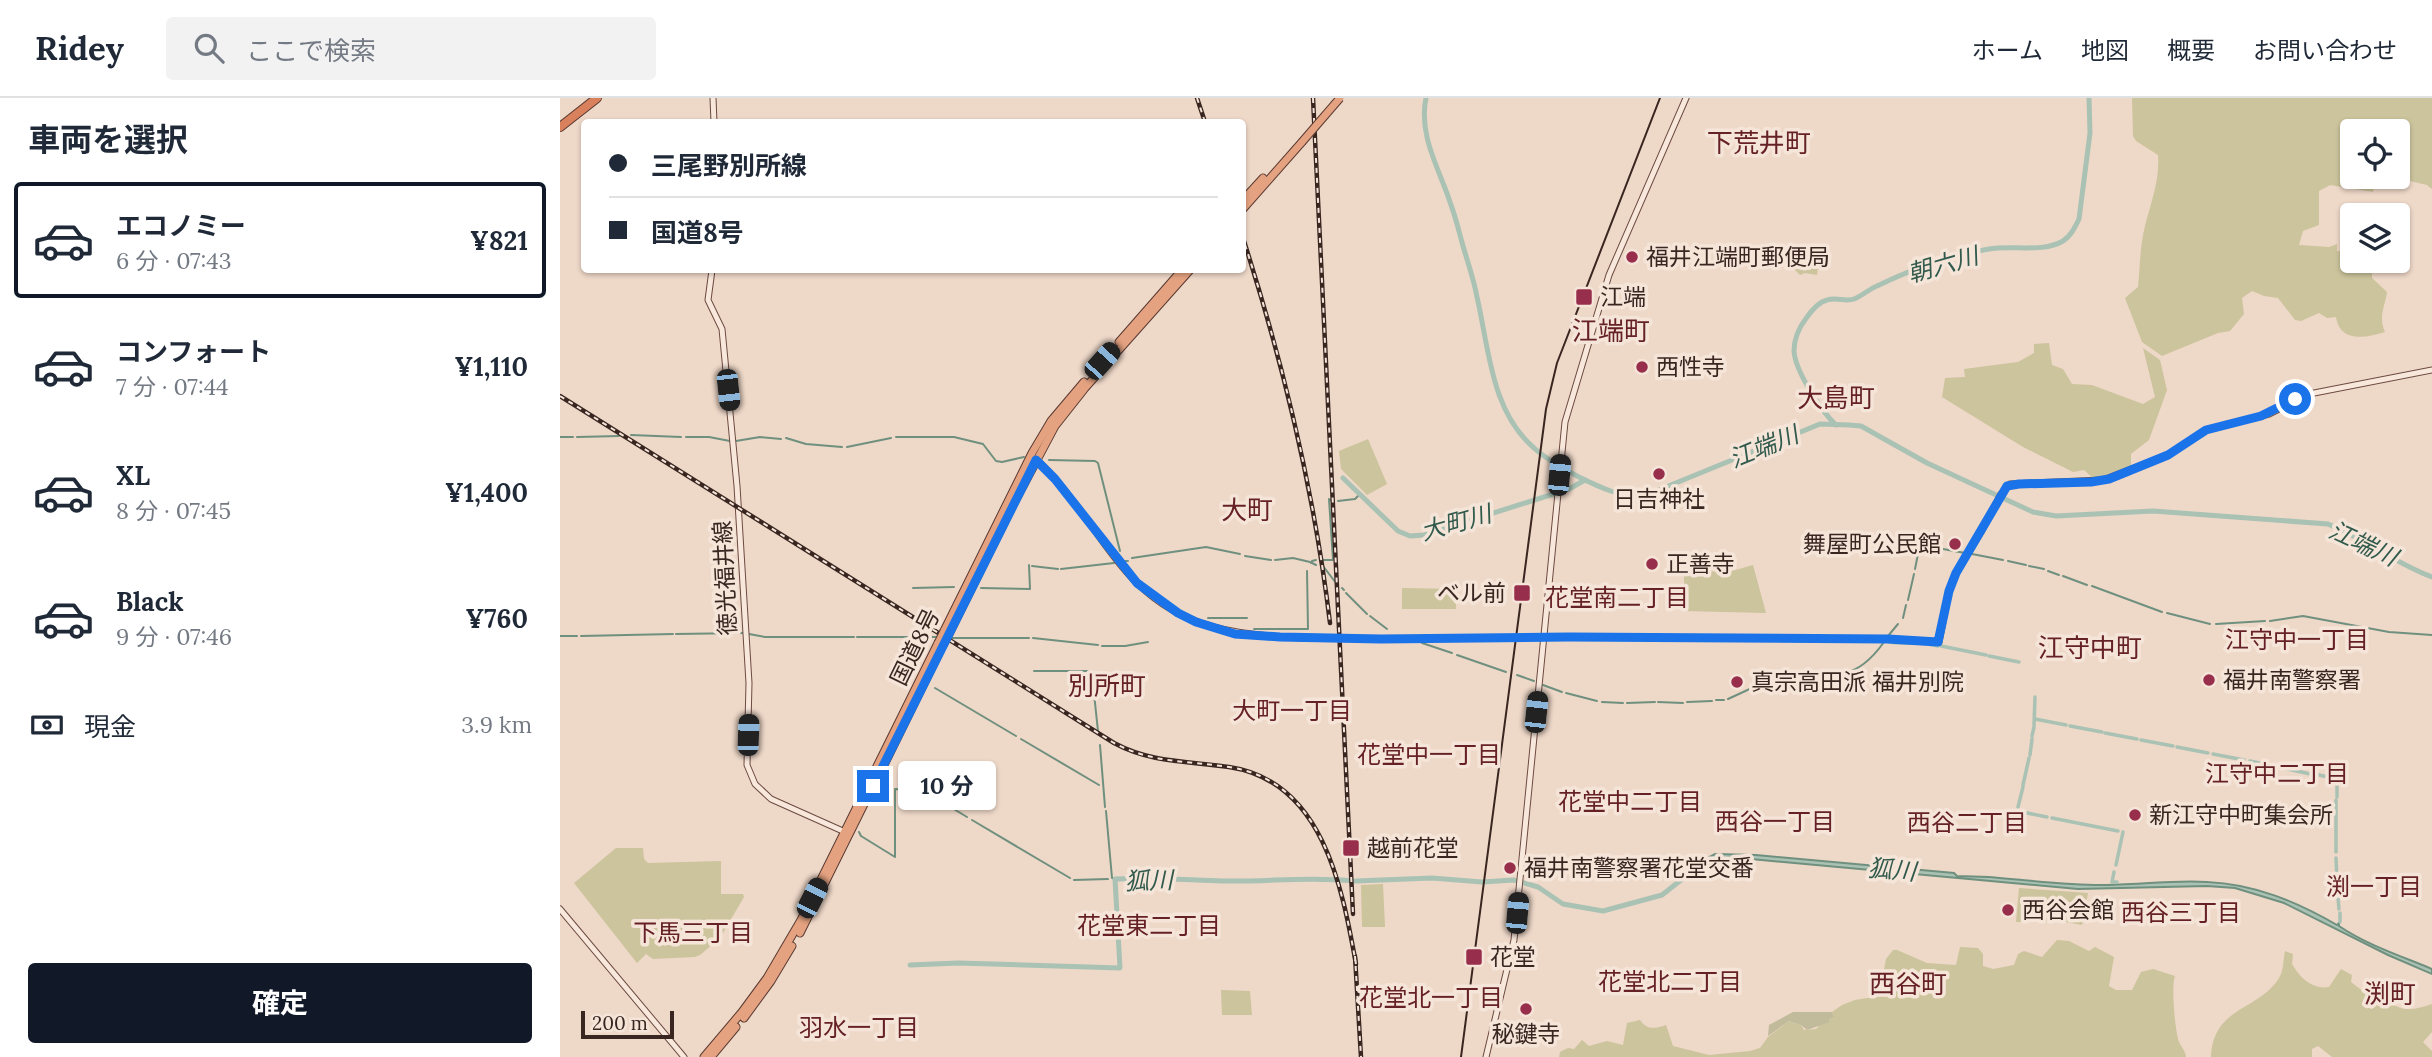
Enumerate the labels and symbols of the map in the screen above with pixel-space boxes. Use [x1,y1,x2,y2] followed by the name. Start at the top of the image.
[1707,126,1811,159] district label: 下荒井町
[1904,239,1985,289] water label: 朝六川
[1646,242,1830,271] place label: 福井江端町郵便局
[1624,249,1640,265] marker: 福井江端町郵便局
[1600,282,1646,311] place label: 江端
[1574,287,1594,307] marker: 江端
[1572,314,1650,347] district label: 江端町
[1081,338,1124,384] car
[1656,352,1725,381] place label: 西性寺
[1634,359,1650,375] marker: 西性寺
[716,368,741,412] car
[1797,381,1875,414] district label: 大島町
[2279,383,2311,415] route start
[1725,418,1806,474] water label: 江端川
[1547,453,1572,497] car
[1651,466,1667,482] marker: 日吉神社
[1613,484,1705,513] place label: 日吉神社
[1221,493,1273,526] district label: 大町
[1417,497,1498,547] water label: 大町川
[2324,514,2405,574] water label: 江端川
[707,520,742,636] street label: 徳光福井線
[1803,529,1941,558] place label: 舞屋町公民館
[1947,536,1963,552] marker: 舞屋町公民館
[1666,549,1735,578] place label: 正善寺
[1644,556,1660,572] marker: 正善寺
[1437,578,1506,607] place label: ベル前
[1545,582,1689,613] district label: 花堂南二丁目
[1512,583,1532,603] marker: ベル前
[884,604,946,690] street label: 国道8号
[2225,624,2369,655] district label: 江守中一丁目
[2038,631,2142,664] district label: 江守中町
[2223,665,2361,694] place label: 福井南警察署
[1751,667,1964,696] place label: 真宗高田派 福井別院
[1068,669,1146,702] district label: 別所町
[2201,672,2217,688] marker: 福井南警察署
[1729,674,1745,690] marker: 真宗高田派 福井別院
[1524,690,1549,734] car
[1232,695,1352,726] district label: 大町一丁目
[737,714,760,756] car
[1357,739,1501,770] district label: 花堂中一丁目
[2205,758,2349,789] district label: 江守中二丁目
[898,762,996,810] callout: 10 分
[857,770,889,802] route end
[1558,786,1702,817] district label: 花堂中二丁目
[2149,800,2333,829] place label: 新江守中町集会所
[1715,806,1835,837] district label: 西谷一丁目
[1907,807,2027,838] district label: 西谷二丁目
[2127,807,2143,823] marker: 新江守中町集会所
[1367,833,1459,862] place label: 越前花堂
[1341,838,1361,858] marker: 越前花堂
[1867,852,1920,887] water label: 狐川
[1524,853,1754,882] place label: 福井南警察署花堂交番
[1502,860,1518,876] marker: 福井南警察署花堂交番
[1124,864,1177,897] water label: 狐川
[2326,871,2422,902] district label: 渕一丁目
[794,875,831,921] car
[1505,891,1530,935] car
[2022,895,2114,924] place label: 西谷会館
[2121,897,2241,928] district label: 西谷三丁目
[2000,902,2016,918] marker: 西谷会館
[1077,910,1221,941] district label: 花堂東二丁目
[633,917,753,948] district label: 下馬三丁目
[1490,942,1536,971] place label: 花堂
[1464,947,1484,967] marker: 花堂
[1598,966,1742,997] district label: 花堂北二丁目
[1869,967,1947,1000] district label: 西谷町
[2364,977,2416,1010] district label: 渕町
[1359,982,1503,1013] district label: 花堂北一丁目
[1518,1001,1534,1017] marker: 秘鍵寺
[581,1008,674,1040] scale bar
[799,1012,919,1043] district label: 羽水一丁目
[1492,1019,1561,1048] place label: 秘鍵寺

